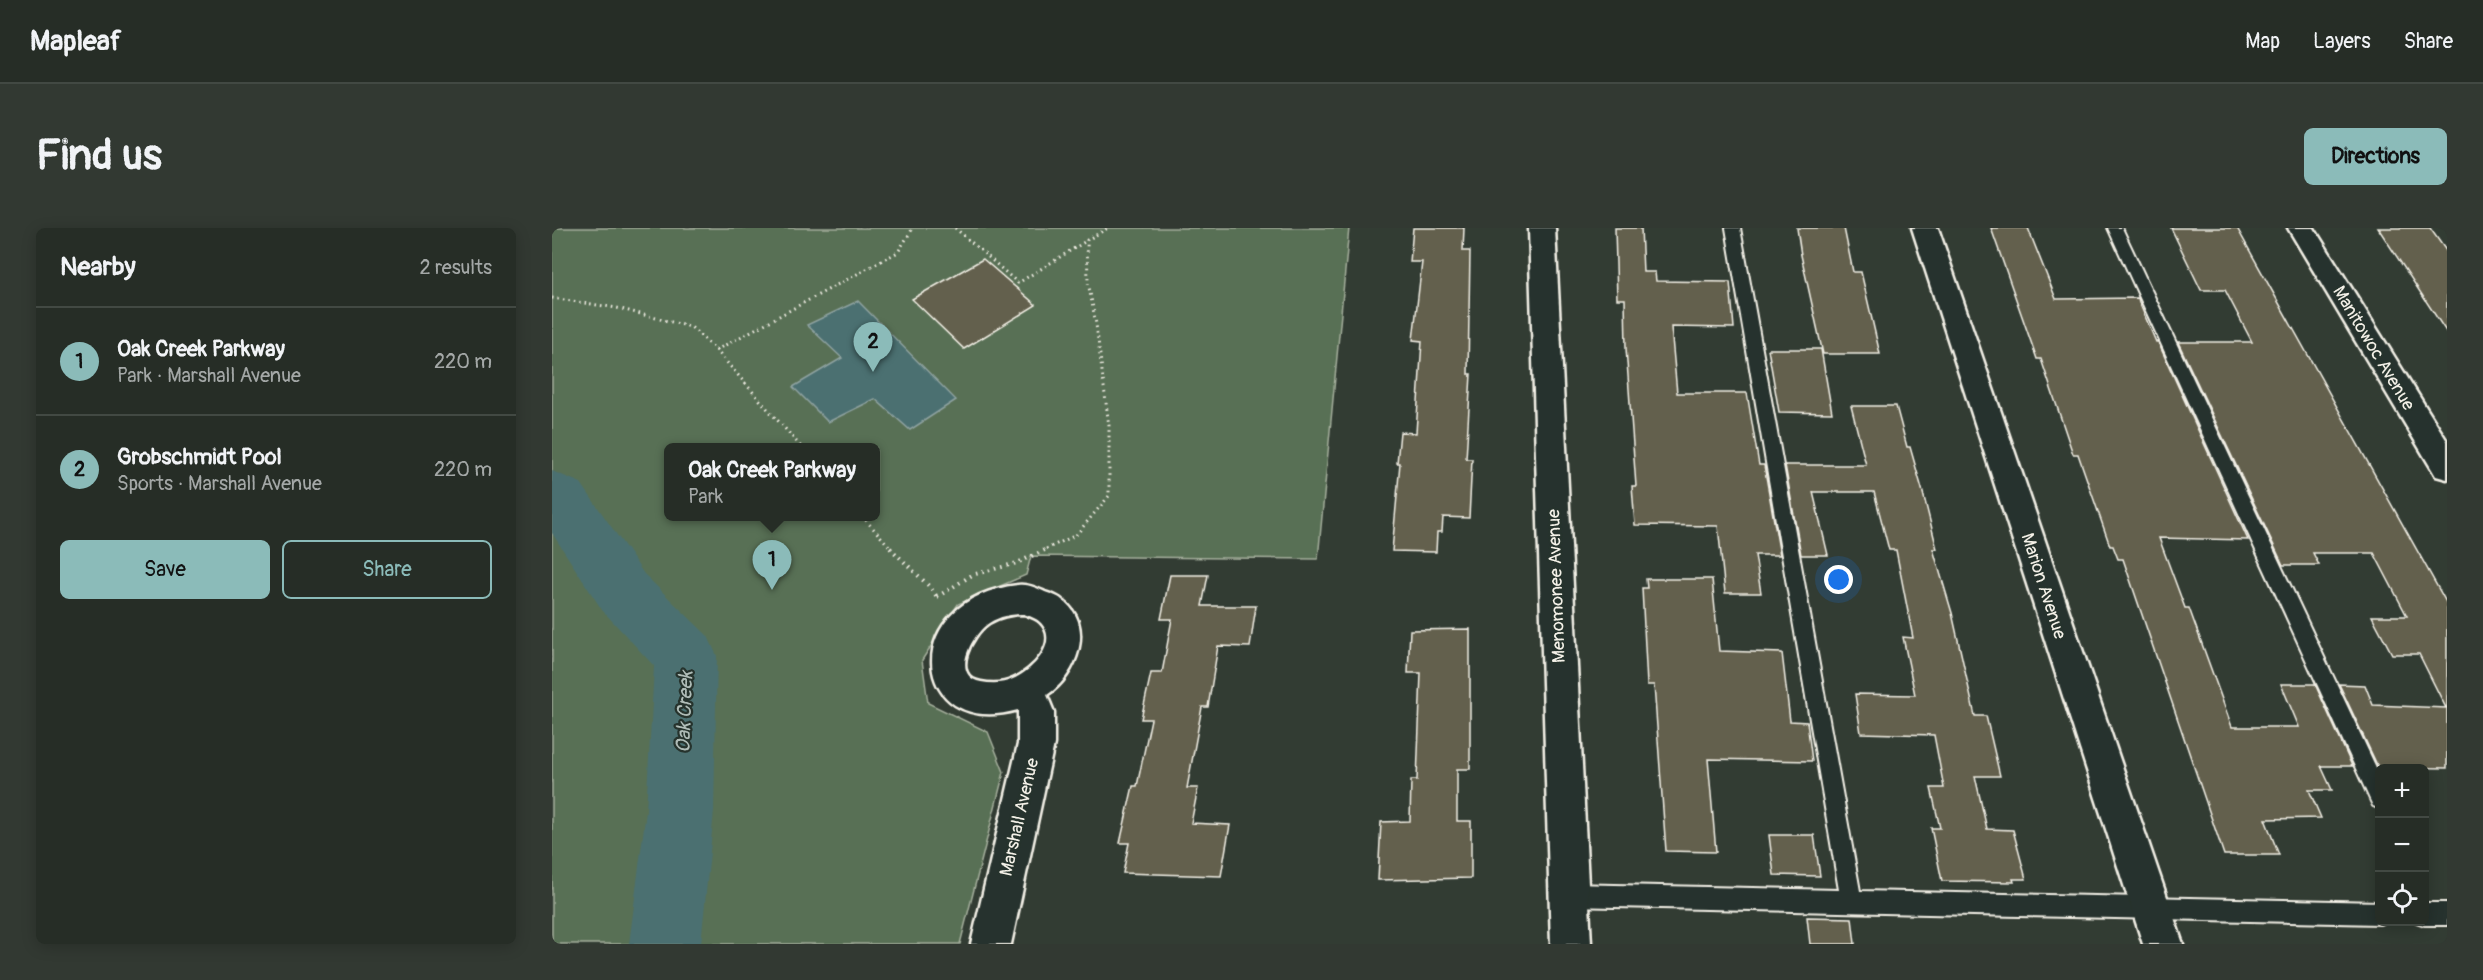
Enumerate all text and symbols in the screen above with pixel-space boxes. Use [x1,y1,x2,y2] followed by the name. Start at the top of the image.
[30,24,121,59] text: Mapleaf
[2245,28,2280,55] text: Map
[2313,28,2371,55] text: Layers
[2404,28,2453,55] text: Share
[2304,128,2447,185] button: Directions
[36,130,162,182] text: Find us
[60,251,136,283] text: Nearby
[420,255,492,280] text: 2 results
[2327,282,2420,415] street label: Manitowoc Avenue
[854,322,892,372] pin: 2
[117,335,285,363] text: Oak Creek Parkway
[76,349,83,374] text: 1
[434,349,492,374] text: 220 m
[117,363,301,388] text: Park · Marshall Avenue
[117,443,282,471] text: Grobschmidt Pool
[664,443,880,521] popup
[688,456,856,484] text: Oak Creek Parkway
[74,457,85,482] text: 2
[434,457,492,482] text: 220 m
[117,471,322,496] text: Sports · Marshall Avenue
[688,484,723,509] text: Park
[1542,509,1571,663] street label: Menomonee Avenue
[2016,530,2071,642] street label: Marion Avenue
[60,540,270,599] button: Save
[282,540,492,599] button: Share
[752,540,792,590] pin: 1
[1824,565,1853,594] your location
[671,669,698,753] water label: Oak Creek
[995,756,1044,878] street label: Marshall Avenue
[2375,764,2429,926] map controls
[2375,764,2429,818] button: +
[2375,818,2429,872] button: −
[2375,872,2429,926] button: locate

